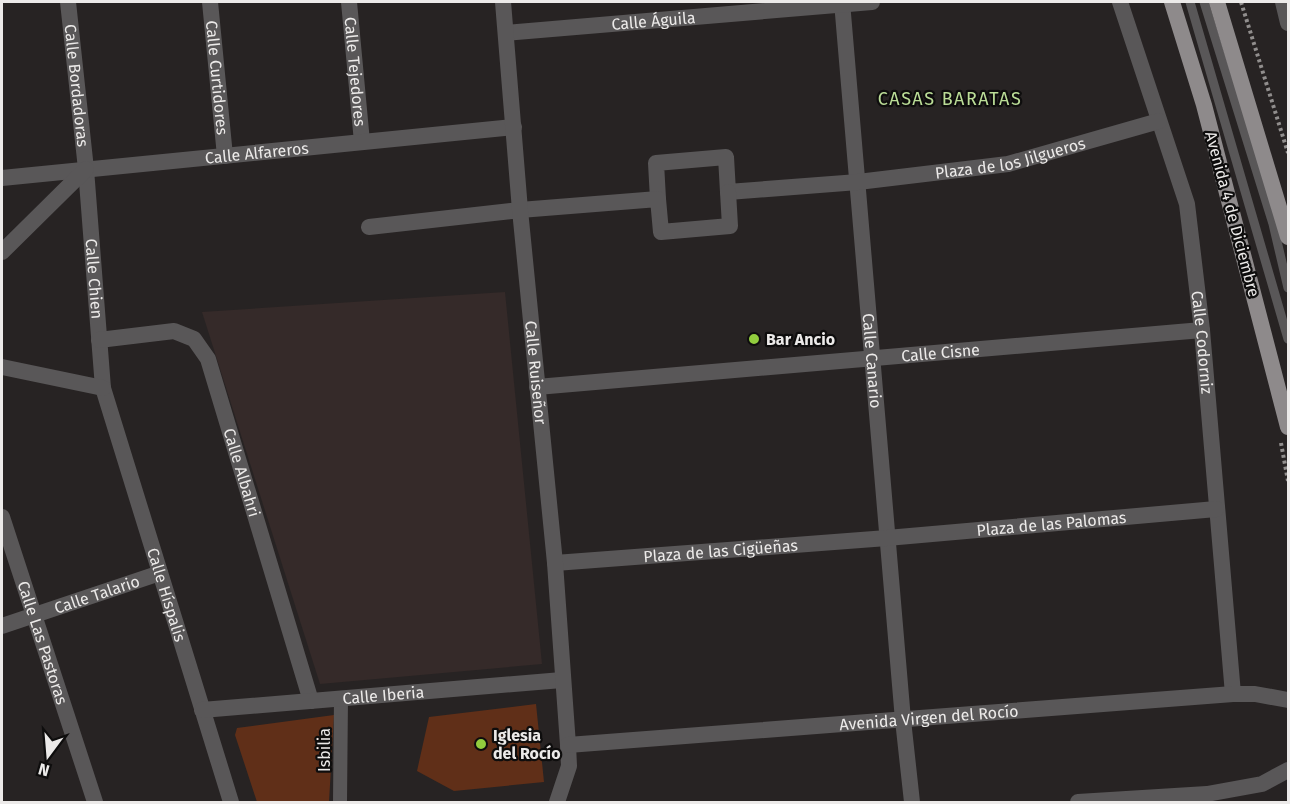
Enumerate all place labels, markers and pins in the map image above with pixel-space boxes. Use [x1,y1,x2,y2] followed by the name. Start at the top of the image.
[766,330,835,349] place label: Bar Ancio
[747,332,761,346] marker: Bar Ancio
[493,726,560,763] place label: Iglesia del Rocío
[474,737,488,751] marker: Iglesia del Rocío

